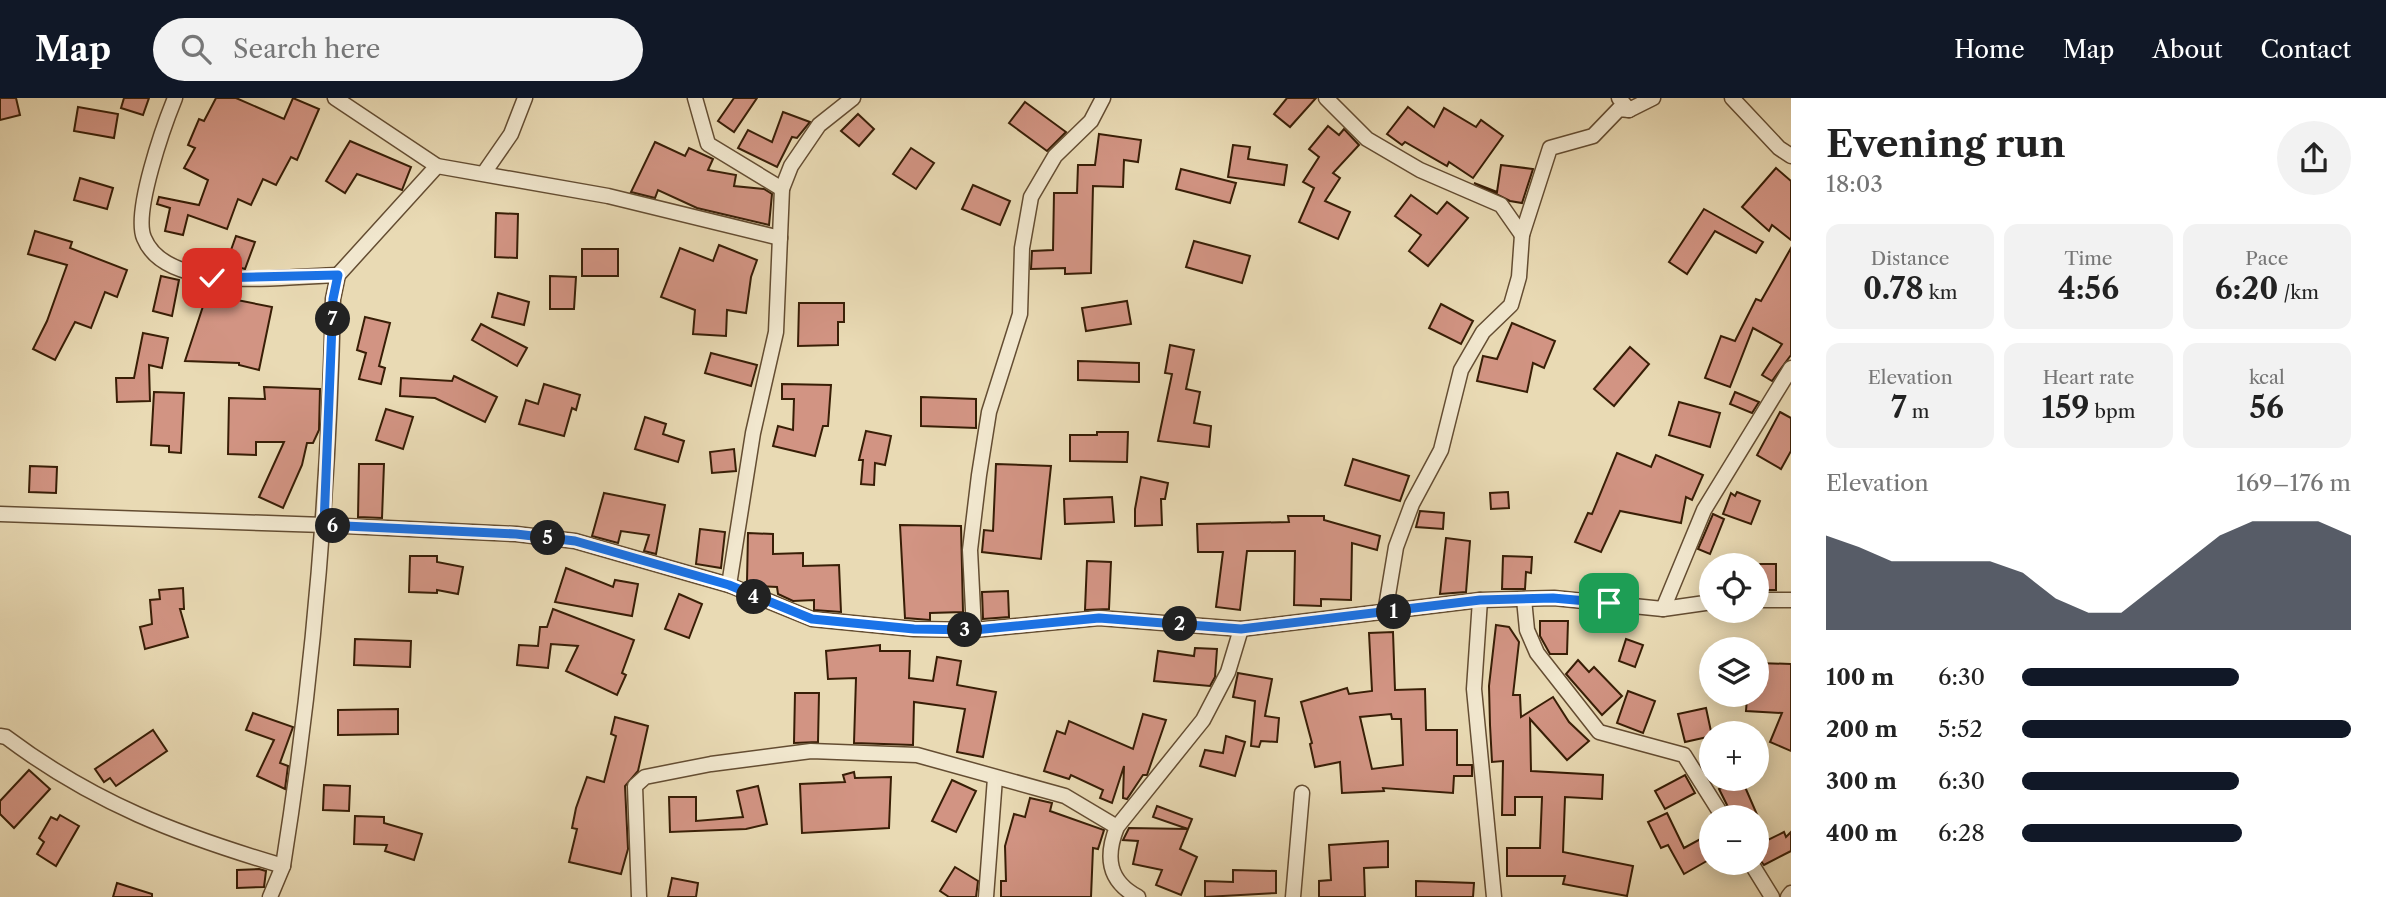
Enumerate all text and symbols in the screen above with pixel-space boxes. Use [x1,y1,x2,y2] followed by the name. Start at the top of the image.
[153,18,643,81] search box
[35,29,111,70] text: Map
[177,30,215,68] icon: search
[233,33,380,65] text: Search here
[1954,35,2025,64] text: Home
[2063,35,2114,64] text: Map
[2152,35,2223,64] text: About
[2261,35,2351,64] text: Contact
[1826,120,2066,167] text: Evening run
[2277,121,2351,195] button: share
[1826,170,1883,198] text: 18:03
[1871,247,1949,270] text: Distance
[2064,247,2113,270] text: Time
[2245,247,2288,270] text: Pace
[182,248,242,308] pin
[193,259,231,297] icon: check
[1863,270,1924,307] text: 0.78
[2058,270,2119,307] text: 4:56
[2215,270,2278,307] text: 6:20
[1924,281,1957,304] text: km
[2278,281,2319,304] text: /km
[316,302,350,336] pin: 7
[328,307,337,330] text: 7
[1868,366,1953,389] text: Elevation
[2043,366,2134,389] text: Heart rate
[2249,366,2285,389] text: kcal
[1891,389,1907,426] text: 7
[2042,389,2090,426] text: 159
[2250,389,2284,426] text: 56
[1907,400,1929,423] text: m
[2090,400,2135,423] text: bpm
[1826,469,1929,497] text: Elevation
[2236,469,2351,497] text: 169–176 m
[316,508,350,544] pin: 6
[327,514,338,537] text: 6
[530,520,566,556] pin: 5
[542,526,553,549] text: 5
[1699,553,1769,875] map controls
[1699,553,1769,623] button: locate
[1579,573,1639,633] pin
[736,580,772,614] pin: 4
[1590,584,1628,622] icon: arrive
[748,585,759,608] text: 4
[1376,594,1412,630] pin: 1
[1389,600,1398,623] text: 1
[1162,606,1198,642] pin: 2
[948,612,982,648] pin: 3
[1174,612,1185,635] text: 2
[959,618,970,641] text: 3
[1699,637,1769,707] button: layers
[1826,663,1894,691] text: 100 m
[1938,663,1985,691] text: 6:30
[1826,715,1898,743] text: 200 m
[1938,715,1983,743] text: 5:52
[1699,721,1769,791] button: +
[1826,767,1897,795] text: 300 m
[1938,767,1985,795] text: 6:30
[1699,805,1769,875] button: −
[1826,819,1898,847] text: 400 m
[1938,819,1985,847] text: 6:28

